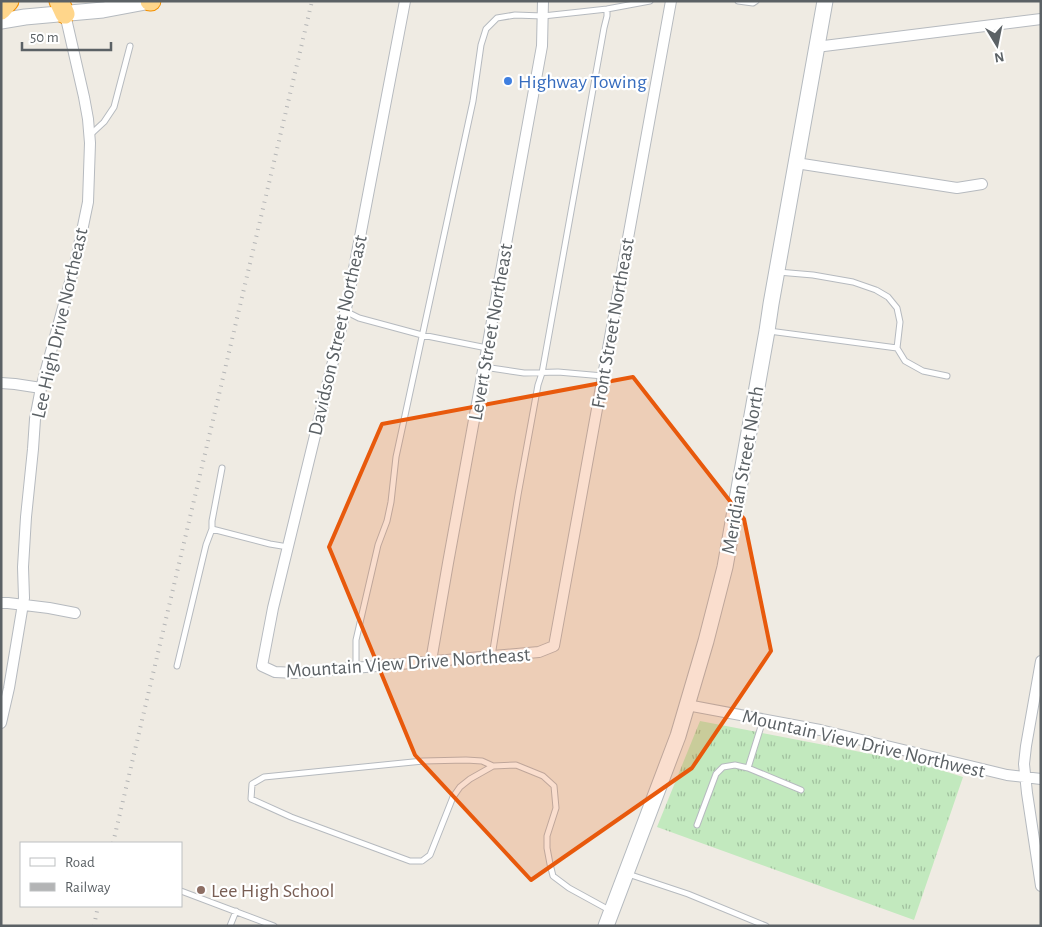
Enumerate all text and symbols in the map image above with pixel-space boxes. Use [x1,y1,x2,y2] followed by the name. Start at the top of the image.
[22,20,111,52] scale bar
[972,20,1022,70] north arrow
[30,30,59,45] text: 50 m
[993,49,1005,65] text: N
[518,72,647,92] place label: Highway Towing
[502,75,514,87] marker: Highway Towing
[28,225,92,420] street label: Lee High Drive Northeast
[305,233,371,437] street label: Davidson Street Northeast
[588,236,638,410] street label: Front Street Northeast
[466,241,517,422] street label: Levert Street Northeast
[718,385,768,556] street label: Meridian Street North
[285,644,532,682] street label: Mountain View Drive Northeast
[740,706,988,782] street label: Mountain View Drive Northwest
[20,842,182,907] legend
[65,855,95,870] text: Road
[65,880,111,895] text: Railway
[211,881,334,901] place label: Lee High School
[195,884,207,896] marker: Lee High School

